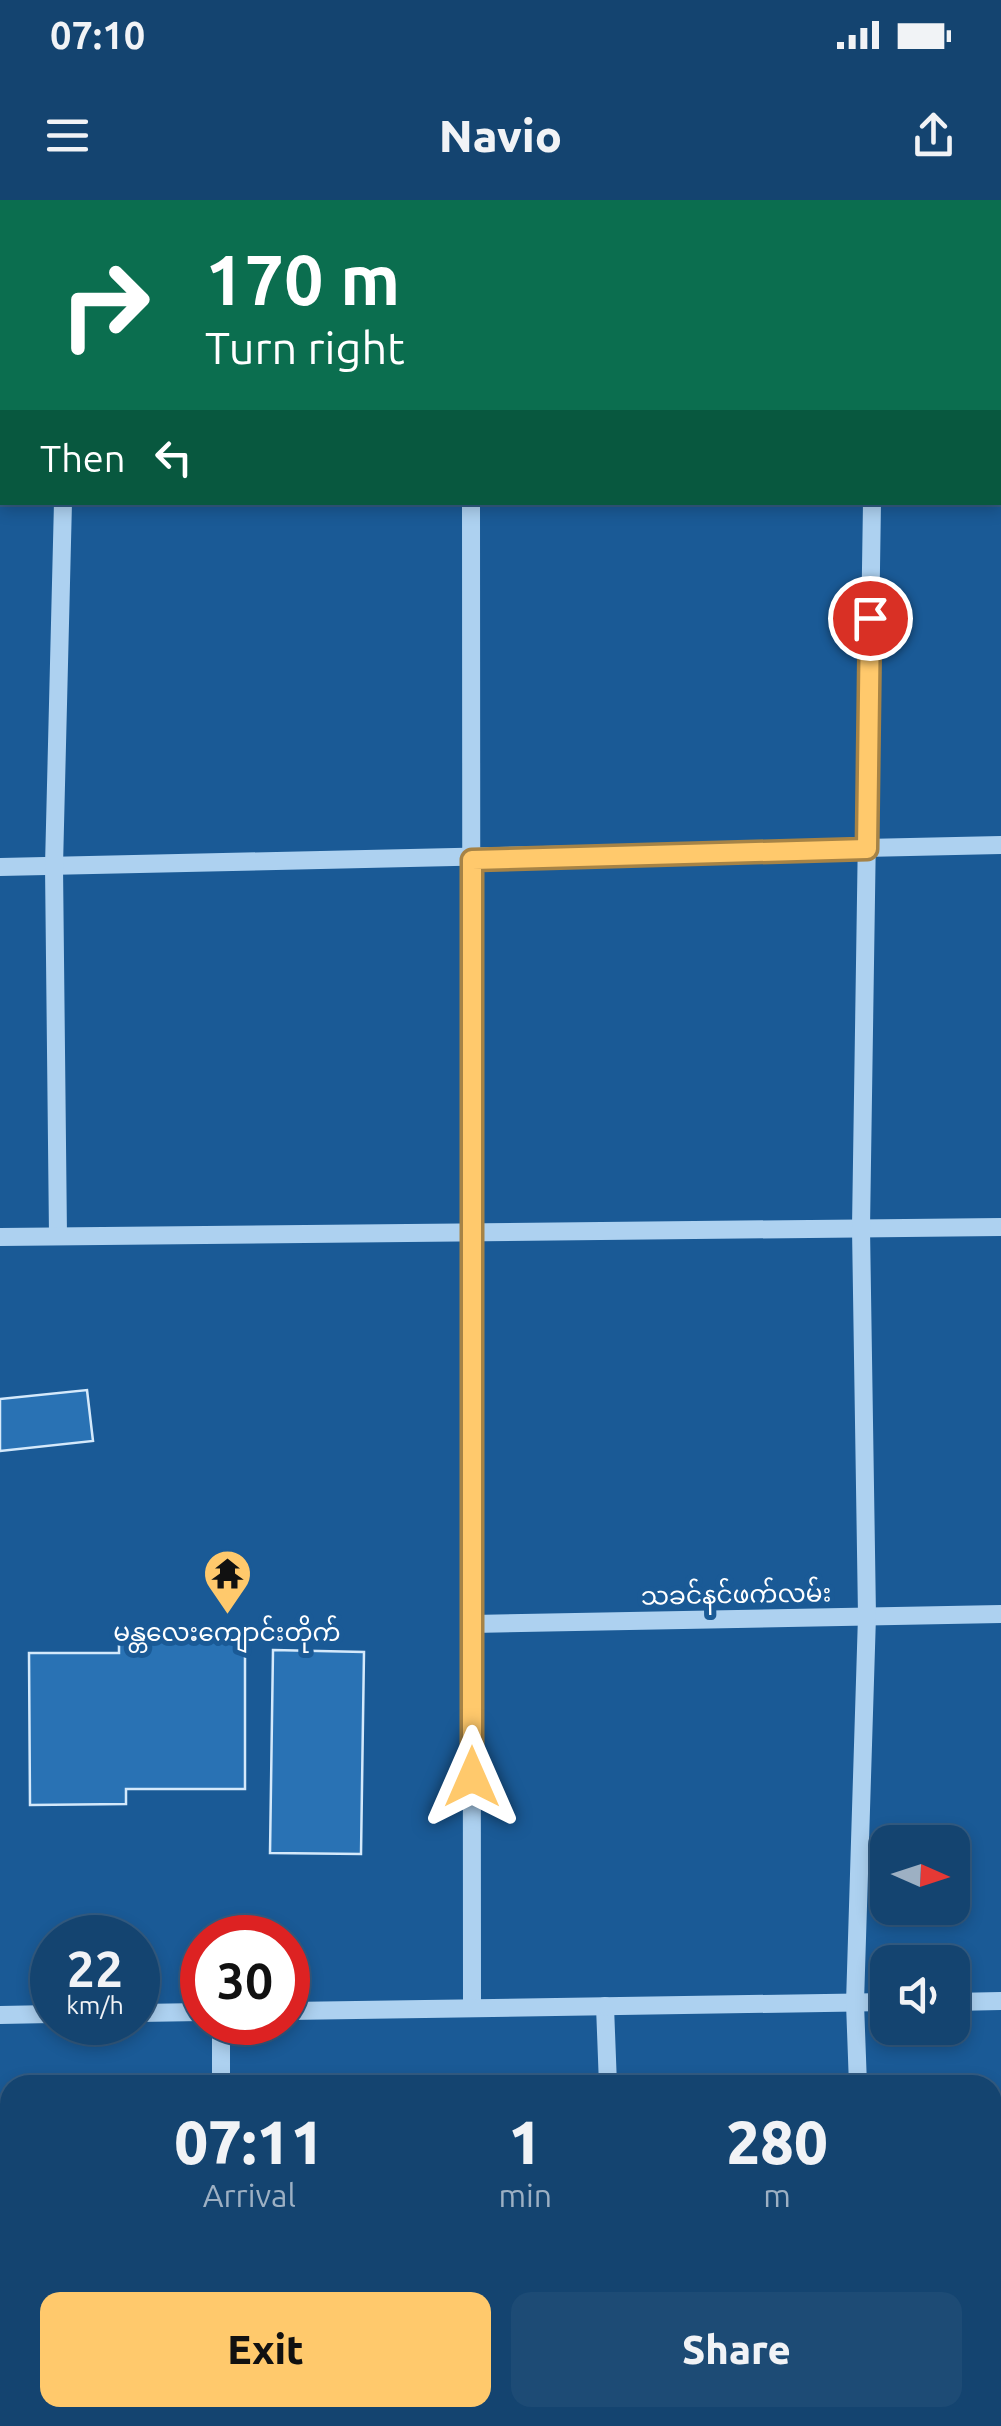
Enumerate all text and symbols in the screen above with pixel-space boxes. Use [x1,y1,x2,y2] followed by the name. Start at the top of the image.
[50,14,145,56] text: 07:10
[40,108,95,163] icon: menu
[906,108,961,163] icon: share
[439,110,562,161] text: Navio
[40,240,170,370] icon: right
[205,240,400,318] text: 170 m
[205,322,405,373] text: Turn right
[146,430,201,485] icon: left
[40,437,126,479] text: Then
[828,576,913,661] pin
[843,591,898,646] icon: arrive
[201,1548,253,1616] temple icon: မန္တလေးကျောင်းတိုက်
[640,1575,832,1617] street label: သခင်နင်ဖက်လမ်း
[113,1615,341,1653] place label: မန္တလေးကျောင်းတိုက်
[420,1725,524,1829] position arrow
[870,1825,970,1925] north arrow
[870,1825,970,2045] map controls
[180,1915,310,2045] speed limit sign: 30
[67,1940,123,1996] text: 22
[870,1945,970,2045] button: sound
[66,1991,124,2019] text: km/h
[174,2108,324,2175] text: 07:11
[508,2108,542,2175] text: 1
[726,2108,828,2175] text: 280
[203,2177,296,2213] text: Arrival
[498,2177,552,2213] text: min
[763,2177,791,2213] text: m
[40,2292,491,2407] button: Exit
[511,2292,962,2407] button: Share

